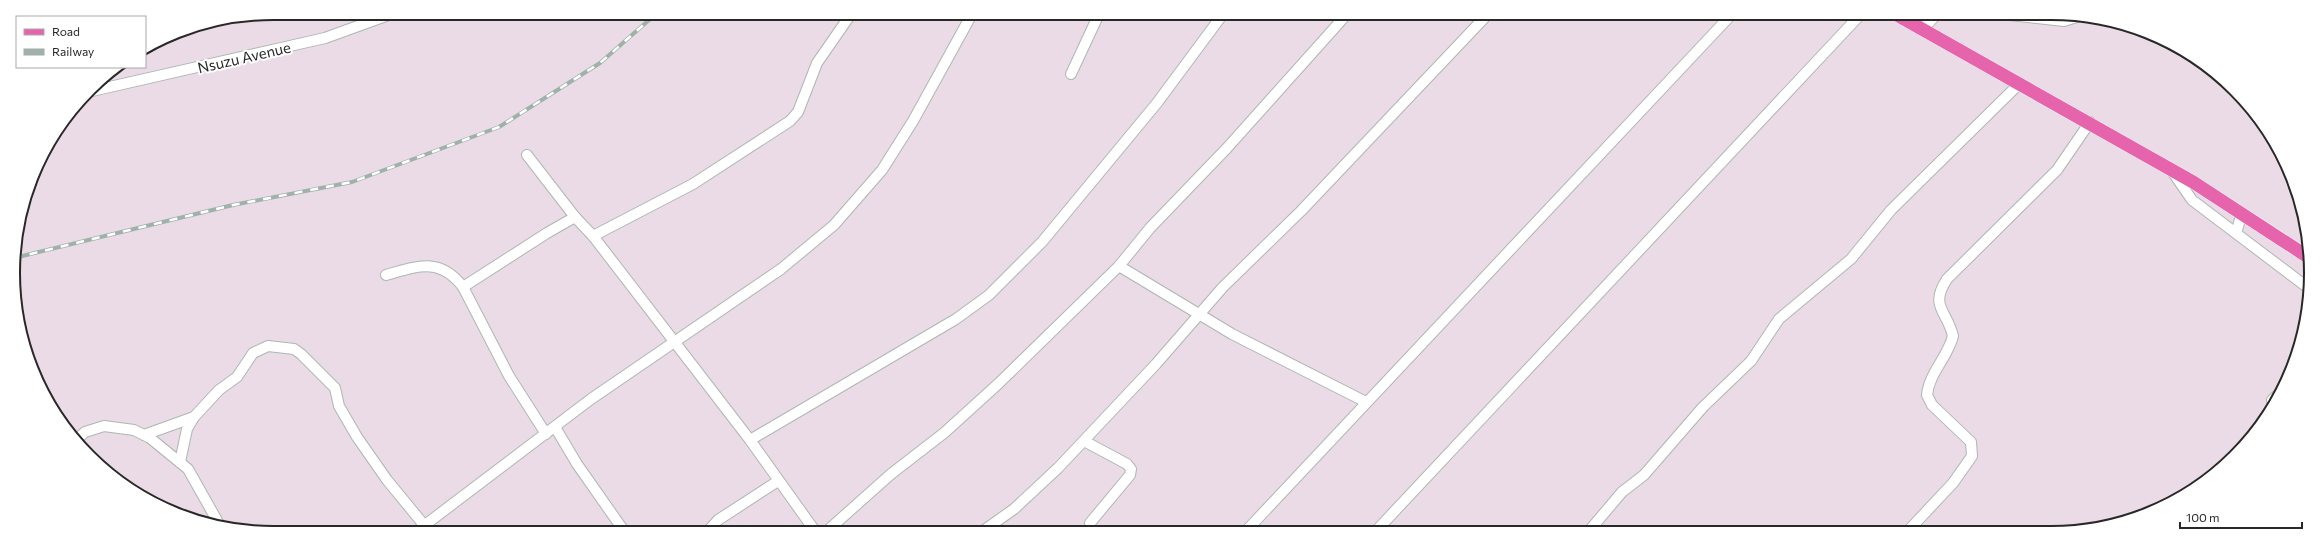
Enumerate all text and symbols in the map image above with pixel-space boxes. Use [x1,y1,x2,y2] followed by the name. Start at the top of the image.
[16,16,146,68] legend
[52,24,80,38] text: Road
[196,38,292,76] street label: Nsuzu Avenue
[52,44,94,58] text: Railway
[2180,504,2302,530] scale bar
[2186,510,2220,524] text: 100 m

